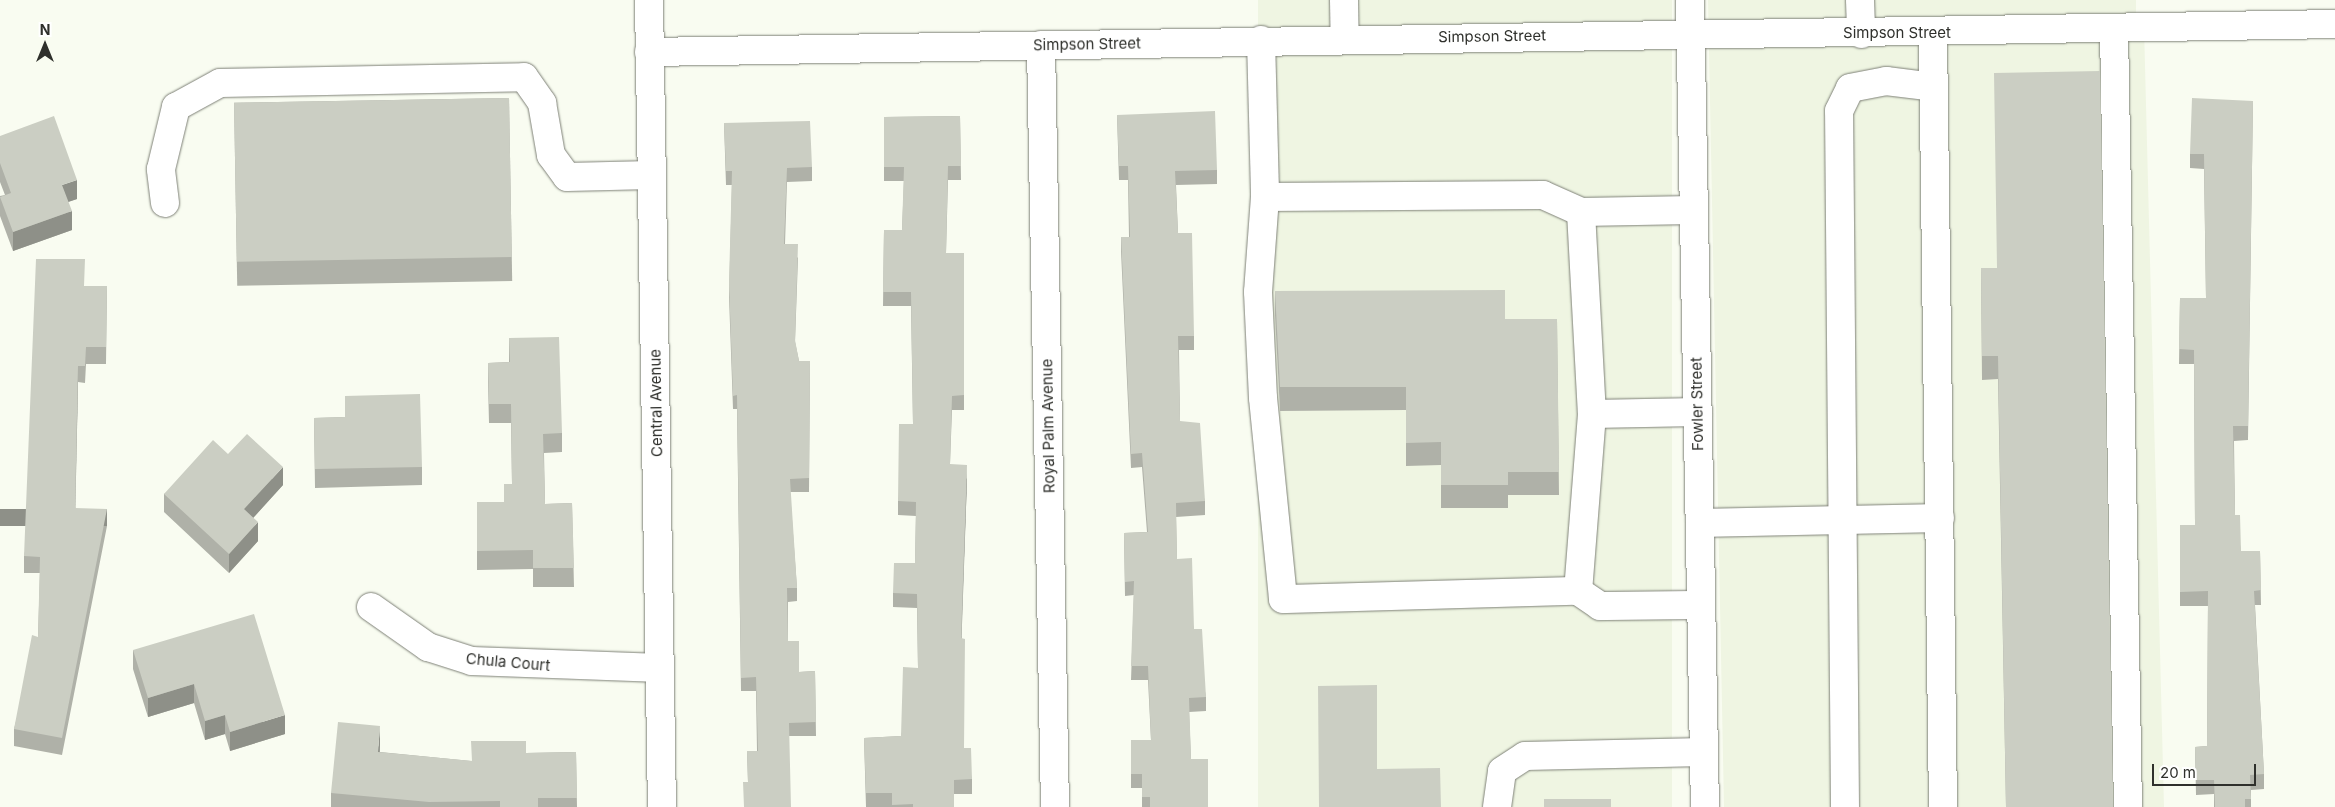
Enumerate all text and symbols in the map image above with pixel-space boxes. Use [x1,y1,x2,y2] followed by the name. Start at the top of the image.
[20,20,70,70] north arrow
[40,21,50,38] text: N
[1843,24,1951,42] street label: Simpson Street
[1438,26,1546,46] street label: Simpson Street
[1033,34,1141,54] street label: Simpson Street
[646,349,666,457] street label: Central Avenue
[1687,357,1707,451] street label: Fowler Street
[1038,359,1058,493] street label: Royal Palm Avenue
[465,649,551,675] street label: Chula Court
[2155,754,2259,786] scale bar
[2160,763,2196,782] text: 20 m

